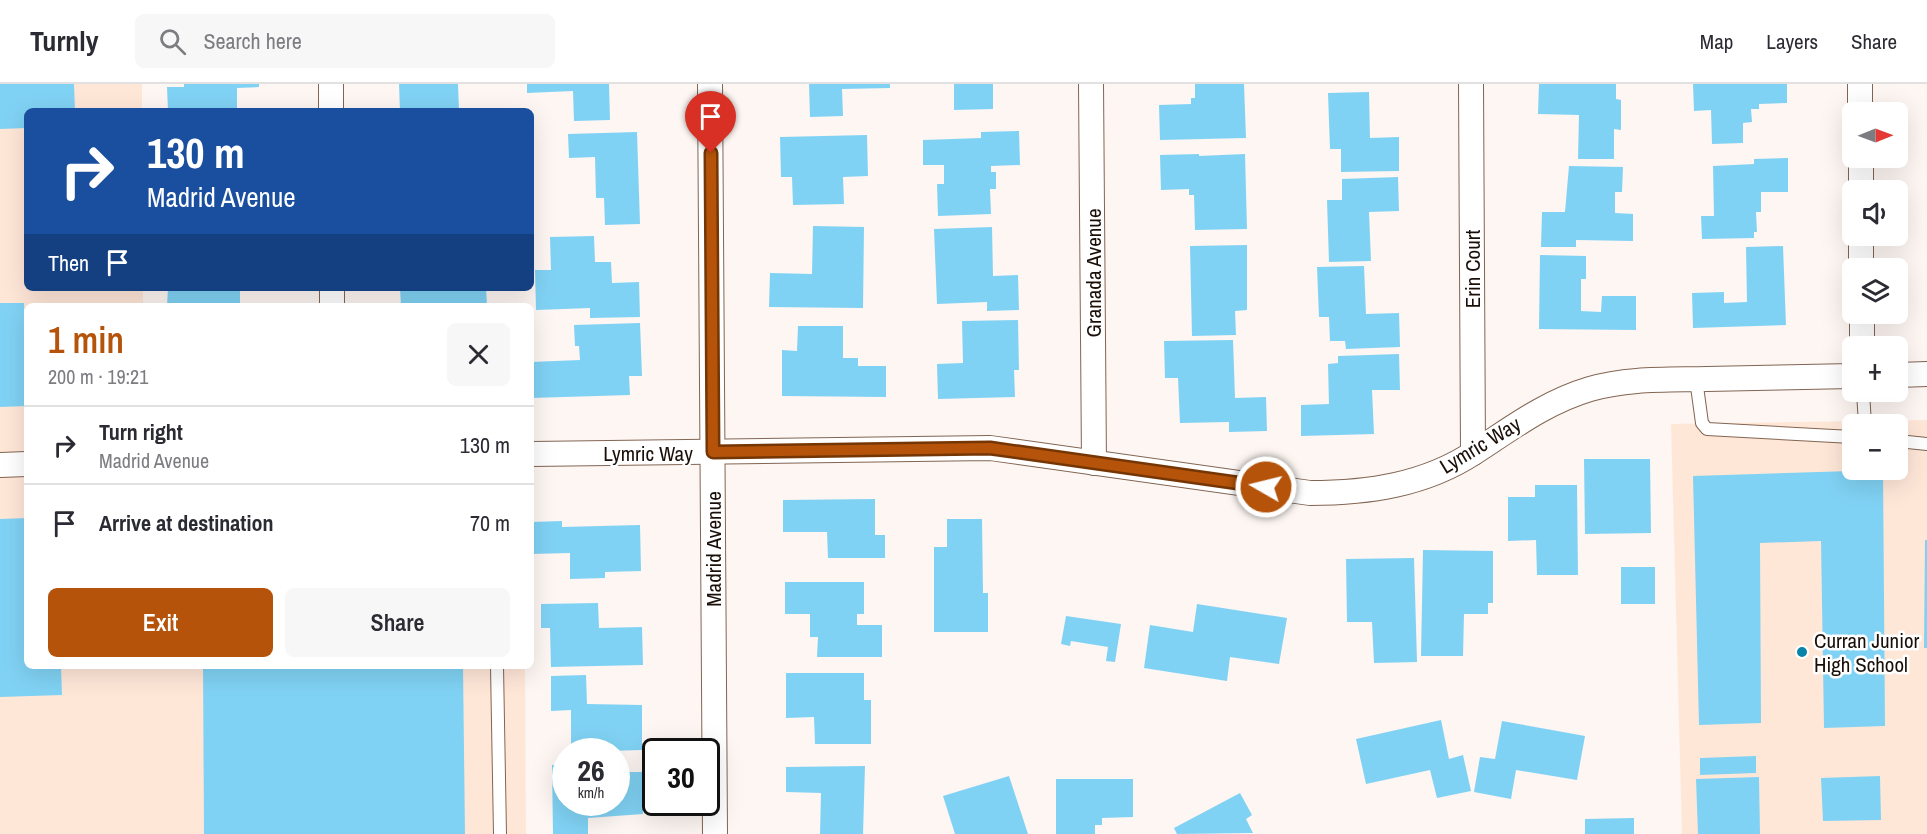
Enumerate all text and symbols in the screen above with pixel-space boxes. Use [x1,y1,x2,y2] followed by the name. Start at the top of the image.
[135,14,555,68] search box
[30,22,99,60] text: Turnly
[156,25,189,58] icon: search
[204,26,302,56] text: Search here
[1700,27,1733,56] text: Map
[1766,27,1818,56] text: Layers
[1851,27,1897,56] text: Share
[685,91,736,153] pin
[694,100,727,133] icon: arrive
[1842,102,1908,168] north arrow
[1842,102,1908,480] map controls
[147,125,245,181] text: 130 m
[48,132,126,210] icon: right
[147,179,296,215] text: Madrid Avenue
[1842,180,1908,246] button: sound
[1079,209,1108,337] street label: Granada Avenue
[1458,230,1487,308] street label: Erin Court
[101,246,134,279] icon: arrive
[48,248,89,278] text: Then
[1842,258,1908,324] button: layers
[48,316,124,364] text: 1 min
[447,323,510,386] button: close
[1842,336,1908,402] button: +
[48,363,148,390] text: 200 m · 19:21
[1434,409,1526,481] street label: Lymric Way
[1842,414,1908,480] button: −
[99,417,183,447] text: Turn right
[48,429,81,462] icon: right
[460,430,510,460] text: 130 m
[603,439,693,468] street label: Lymric Way
[99,447,209,474] text: Madrid Avenue
[1234,455,1298,519] position arrow
[699,491,728,607] street label: Madrid Avenue
[48,507,81,540] icon: arrive
[99,508,273,538] text: Arrive at destination
[470,508,510,538] text: 70 m
[48,588,273,657] button: Exit
[285,588,510,657] button: Share
[1814,626,1920,679] place label: Curran Junior High School
[1795,645,1809,659] marker: Curran Junior High School
[642,738,720,816] speed limit sign: 30
[577,750,605,790] text: 26
[578,782,604,803] text: km/h

